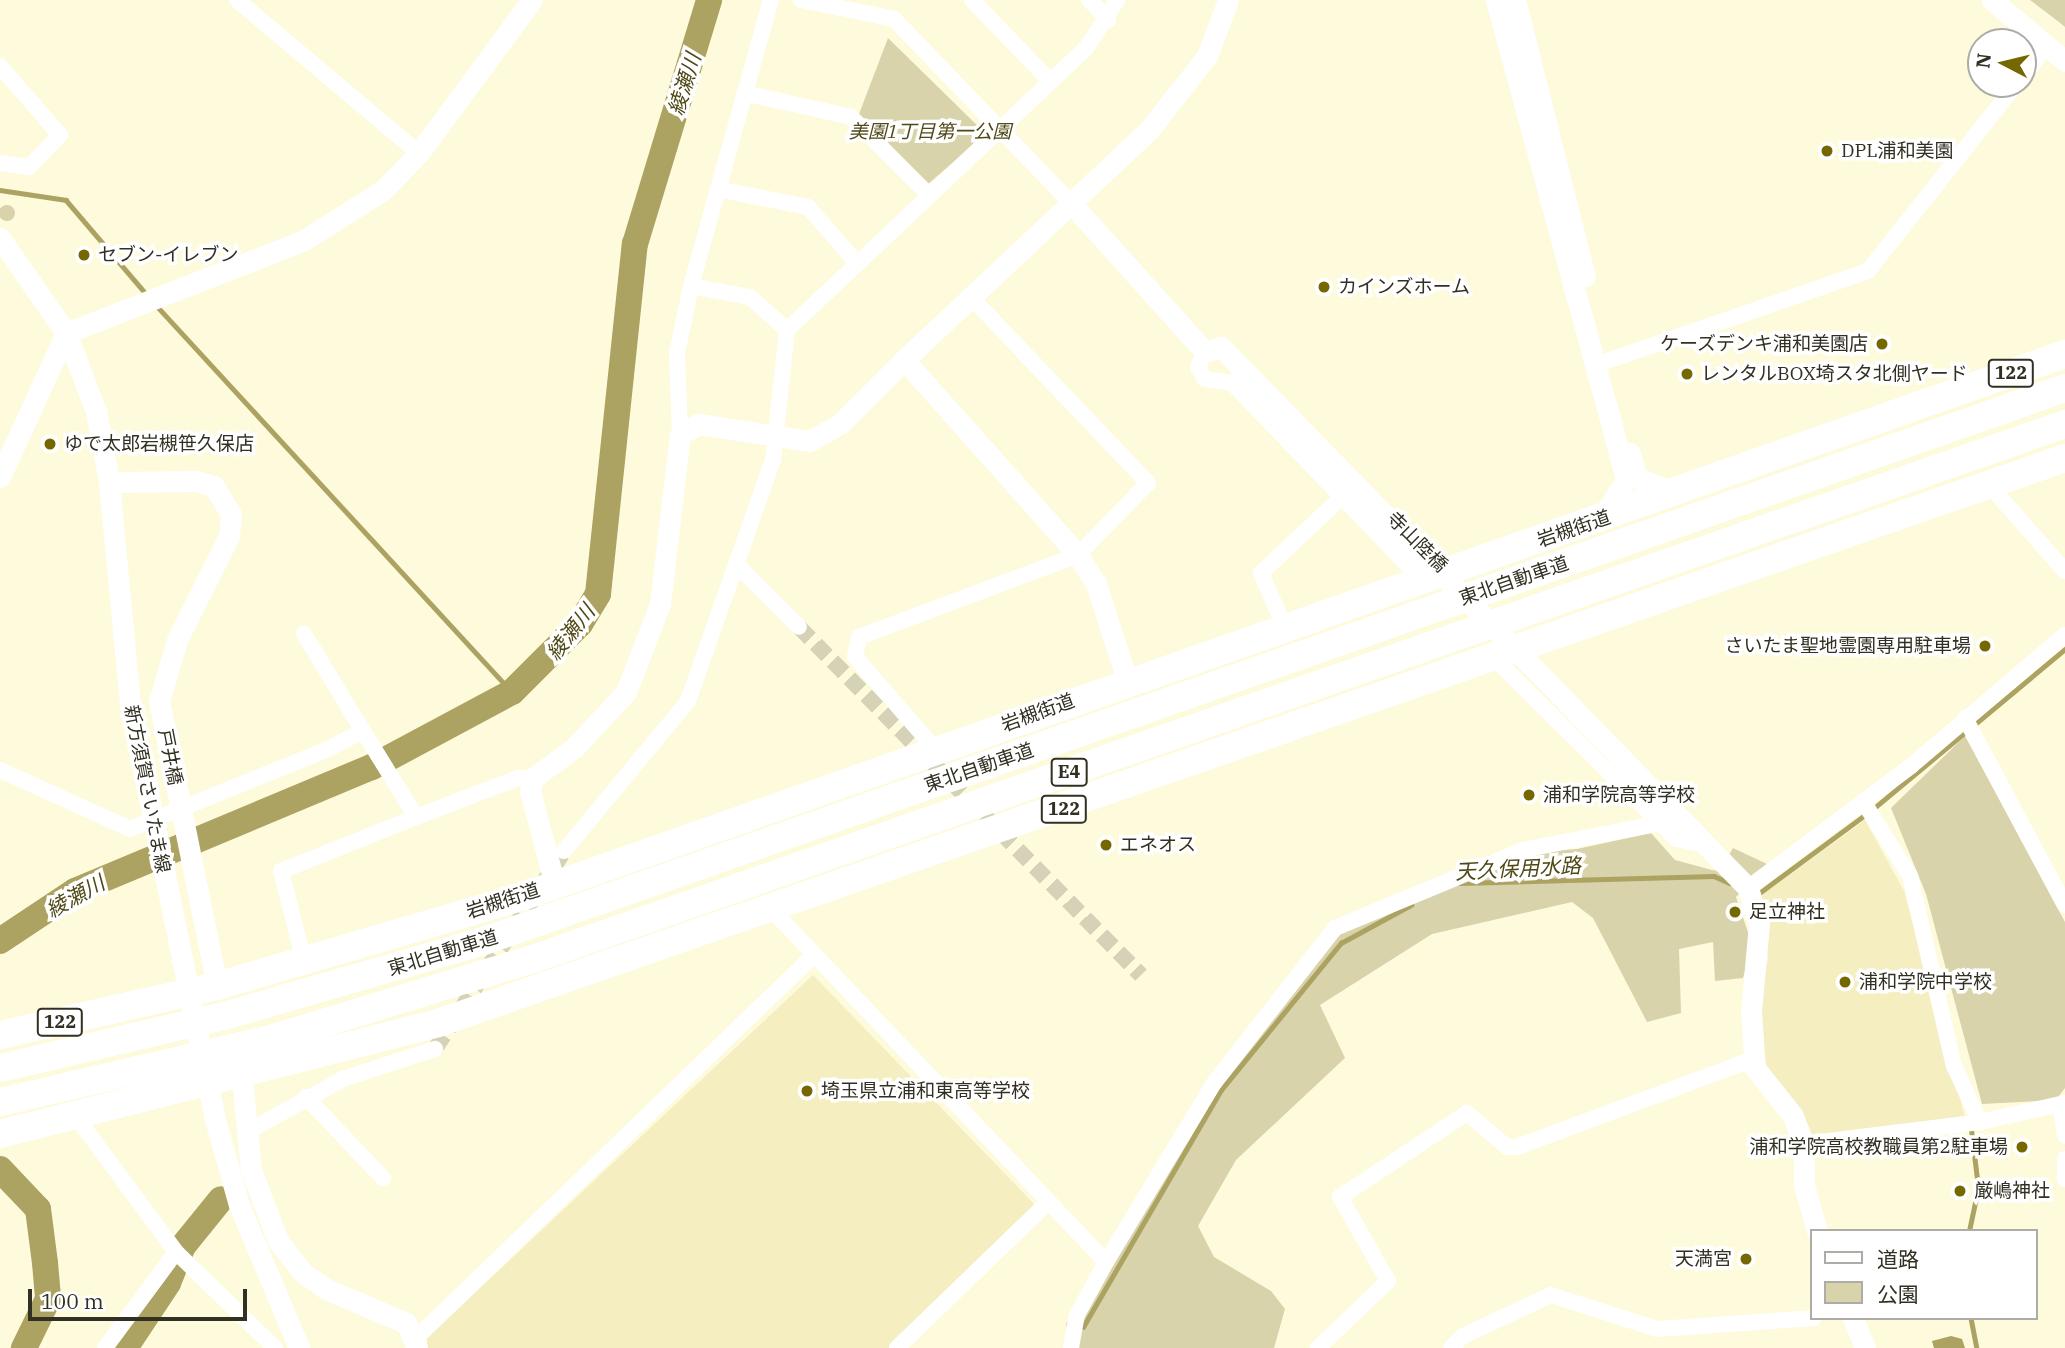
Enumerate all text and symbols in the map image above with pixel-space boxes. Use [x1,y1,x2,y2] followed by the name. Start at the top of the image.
[1967,28,2037,98] north arrow
[663,50,705,118] water label: 綾瀬川
[1970,52,1996,70] text: N
[849,121,1011,143] park label: 美園1丁目第一公園
[1841,140,1954,162] place label: DPL浦和美園
[1819,143,1835,159] marker: DPL浦和美園
[98,244,238,266] place label: セブン-イレブン
[76,247,92,263] marker: セブン-イレブン
[1338,276,1471,298] place label: カインズホーム
[1316,279,1332,295] marker: カインズホーム
[1659,333,1868,355] place label: ケーズデンキ浦和美園店
[1874,336,1890,352] marker: ケーズデンキ浦和美園店
[1986,358,2036,388] road number: 122
[1701,363,1968,385] place label: レンタルBOX埼スタ北側ヤード
[1679,366,1695,382] marker: レンタルBOX埼スタ北側ヤード
[64,433,254,455] place label: ゆで太郎岩槻笹久保店
[42,436,58,452] marker: ゆで太郎岩槻笹久保店
[1534,506,1614,552] street label: 岩槻街道
[1382,507,1452,577] street label: 寺山陸橋
[1456,552,1572,610] street label: 東北自動車道
[541,599,599,665] water label: 綾瀬川
[1724,635,1971,657] place label: さいたま聖地霊園専用駐車場
[1977,638,1993,654] marker: さいたま聖地霊園専用駐車場
[998,689,1078,737] street label: 岩槻街道
[119,703,175,875] street label: 新方須賀さいたま線
[153,727,187,787] street label: 戸井橋
[921,739,1037,797] street label: 東北自動車道
[1050,758,1088,786] road number: E4
[1543,784,1695,806] place label: 浦和学院高等学校
[1521,787,1537,803] marker: 浦和学院高等学校
[1040,794,1088,824] road number: 122
[1120,834,1196,856] place label: エネオス
[1098,837,1114,853] marker: エネオス
[1454,852,1582,884] water label: 天久保用水路
[41,870,109,922] water label: 綾瀬川
[463,878,543,924] street label: 岩槻街道
[1749,901,1825,923] place label: 足立神社
[1727,904,1743,920] marker: 足立神社
[385,925,501,981] street label: 東北自動車道
[1859,971,1992,993] place label: 浦和学院中学校
[1837,974,1853,990] marker: 浦和学院中学校
[36,1007,84,1036] road number: 122
[821,1080,1030,1102] place label: 埼玉県立浦和東高等学校
[799,1083,815,1099] marker: 埼玉県立浦和東高等学校
[1750,1136,2008,1158] place label: 浦和学院高校教職員第2駐車場
[2014,1139,2030,1155] marker: 浦和学院高校教職員第2駐車場
[1974,1180,2050,1202] place label: 厳嶋神社
[1952,1183,1968,1199] marker: 厳嶋神社
[1810,1229,2037,1320] legend
[1877,1245,1919,1273] text: 道路
[1675,1248,1732,1270] place label: 天満宮
[1738,1251,1754,1267] marker: 天満宮
[32,1274,250,1318] scale bar
[1877,1280,1919,1308] text: 公園
[41,1287,104,1315] text: 100 m

